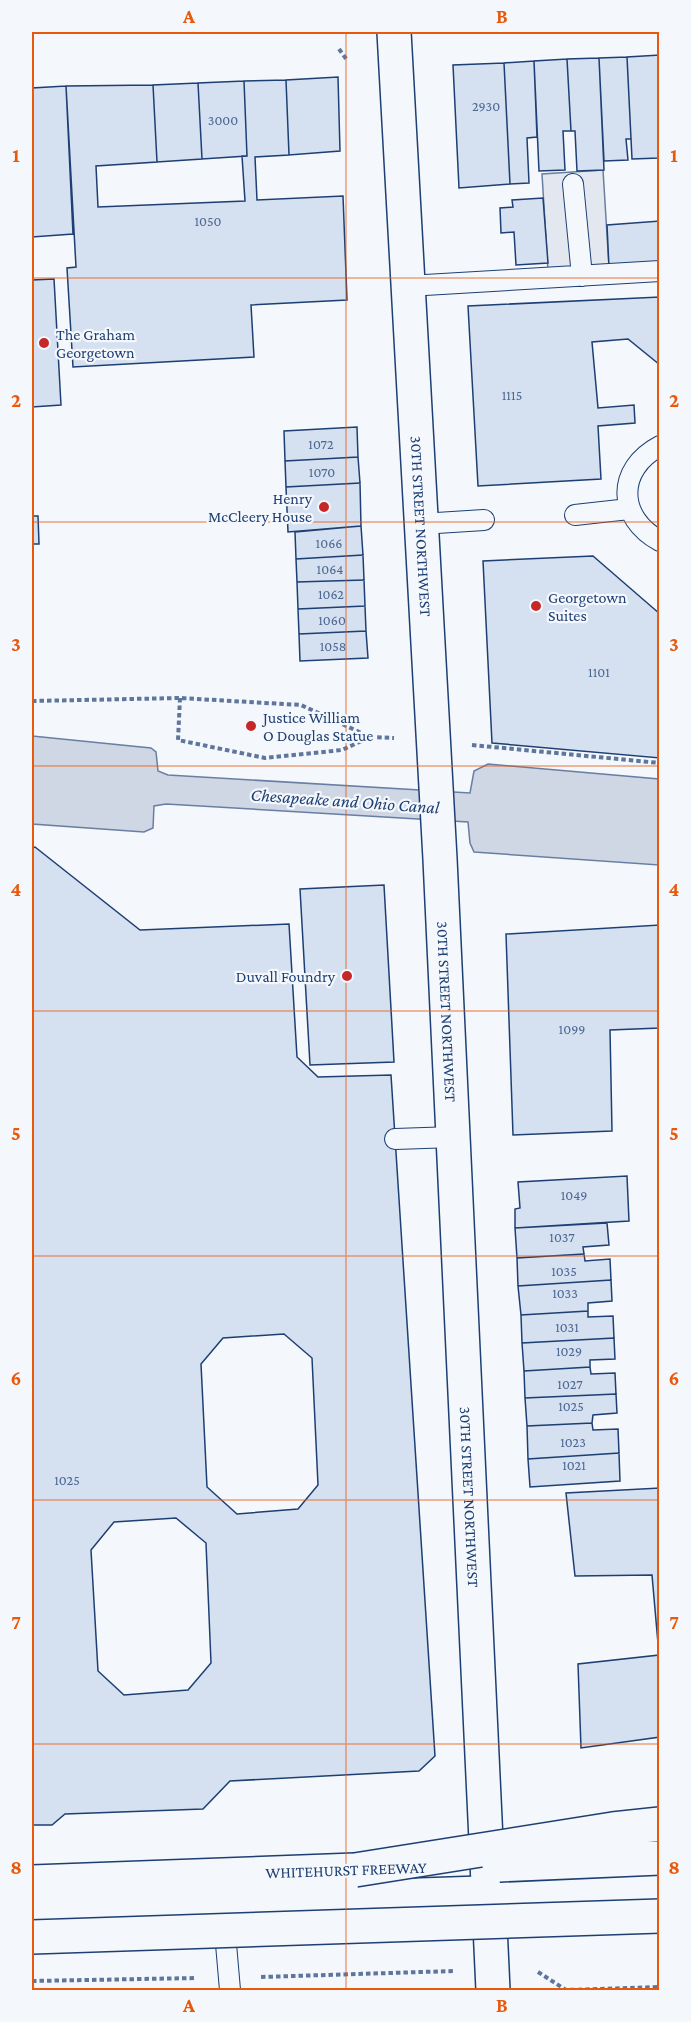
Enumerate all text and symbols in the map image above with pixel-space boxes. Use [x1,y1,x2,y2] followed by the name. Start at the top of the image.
[182,5,196,27] text: A
[496,5,508,27] text: B
[472,98,500,114] house number: 2930
[208,112,238,128] house number: 3000
[12,144,20,166] text: 1
[670,144,678,166] text: 1
[194,213,222,229] house number: 1050
[56,326,135,362] place label: The Graham Georgetown
[37,336,51,350] marker: The Graham Georgetown
[502,387,522,403] house number: 1115
[11,389,21,411] text: 2
[669,389,679,411] text: 2
[408,435,435,617] street label: 30TH STREET NORTHWEST
[308,436,334,452] house number: 1072
[309,464,335,480] house number: 1070
[208,490,313,526] place label: Henry McCleery House
[317,500,331,514] marker: Henry McCleery House
[316,535,342,551] house number: 1066
[317,561,343,577] house number: 1064
[318,586,344,602] house number: 1062
[548,589,627,624] place label: Georgetown Suites
[529,599,543,613] marker: Georgetown Suites
[318,612,346,628] house number: 1060
[11,633,21,655] text: 3
[669,633,679,655] text: 3
[320,638,346,654] house number: 1058
[588,664,610,680] house number: 1101
[261,709,373,745] place label: Justice William O Douglas Statue
[244,719,258,733] marker: Justice William O Douglas Statue
[250,784,441,818] water label: Chesapeake and Ohio Canal
[11,878,22,900] text: 4
[669,878,680,900] text: 4
[434,921,460,1103] street label: 30TH STREET NORTHWEST
[236,968,336,986] place label: Duvall Foundry
[340,969,354,983] marker: Duvall Foundry
[559,1021,585,1037] house number: 1099
[11,1122,21,1144] text: 5
[669,1122,679,1144] text: 5
[561,1187,587,1203] house number: 1049
[549,1229,575,1245] house number: 1037
[551,1263,577,1279] house number: 1035
[552,1285,578,1301] house number: 1033
[555,1319,579,1335] house number: 1031
[556,1343,582,1359] house number: 1029
[11,1367,21,1389] text: 6
[669,1367,679,1389] text: 6
[557,1376,583,1392] house number: 1027
[558,1398,584,1414] house number: 1025
[457,1406,483,1588] street label: 30TH STREET NORTHWEST
[560,1434,586,1450] house number: 1023
[562,1457,586,1473] house number: 1021
[54,1472,80,1488] house number: 1025
[11,1611,21,1633] text: 7
[669,1611,679,1633] text: 7
[10,1856,22,1878] text: 8
[668,1856,680,1878] text: 8
[265,1859,427,1881] street label: WHITEHURST FREEWAY
[182,1994,196,2016] text: A
[496,1994,508,2016] text: B

